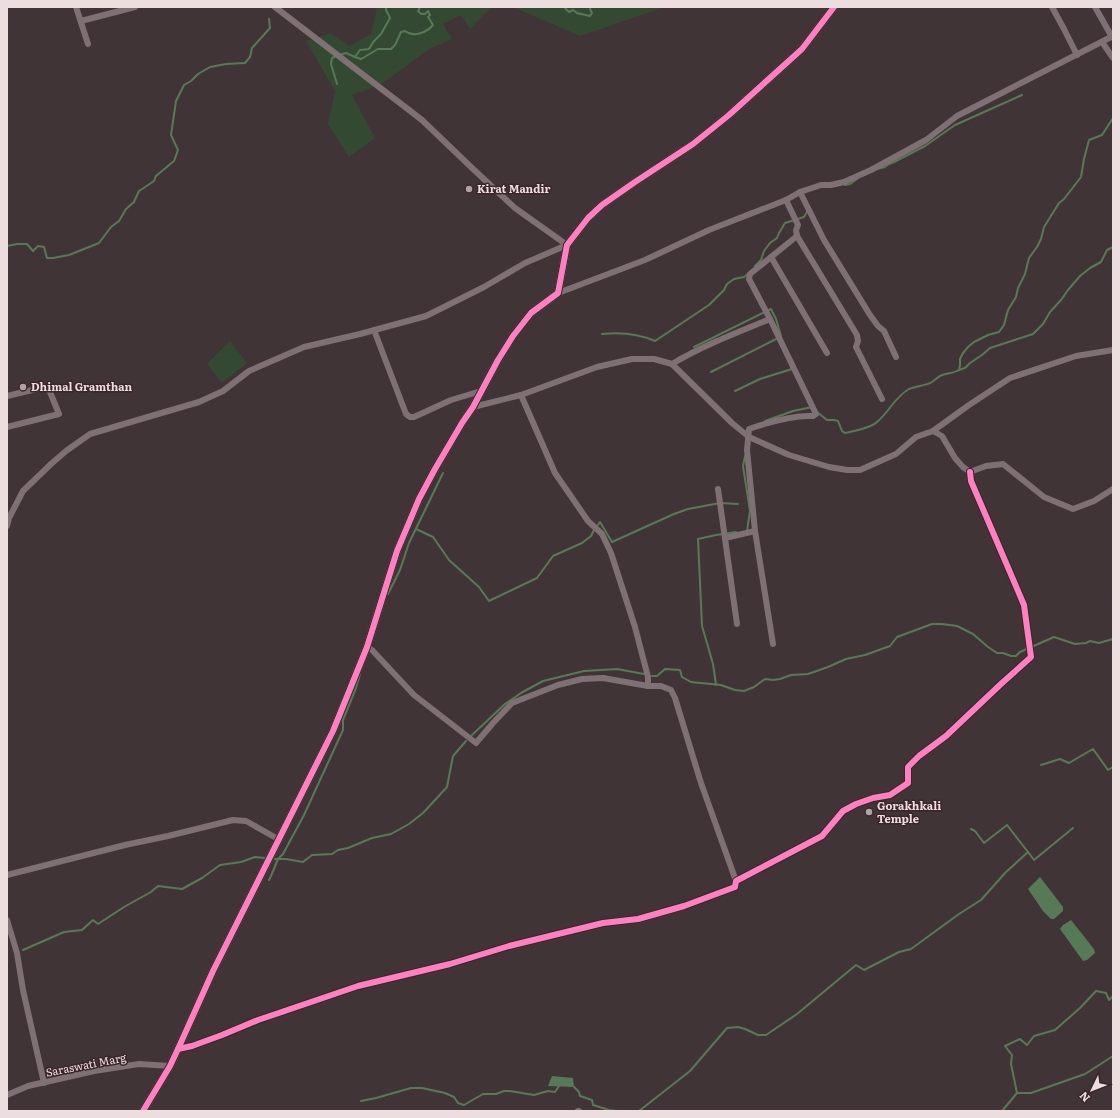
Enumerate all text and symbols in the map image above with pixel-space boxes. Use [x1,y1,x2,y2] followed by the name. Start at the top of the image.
[477,180,550,196] place label: Kirat Mandir
[464,184,474,194] marker: Kirat Mandir
[31,378,133,394] place label: Dhimal Gramthan
[18,382,28,392] marker: Dhimal Gramthan
[877,797,941,826] place label: Gorakhkali Temple
[864,807,874,817] marker: Gorakhkali Temple
[44,1048,128,1080] street label: Saraswati Marg
[1072,1070,1112,1110] north arrow
[1075,1089,1093,1106] text: N

